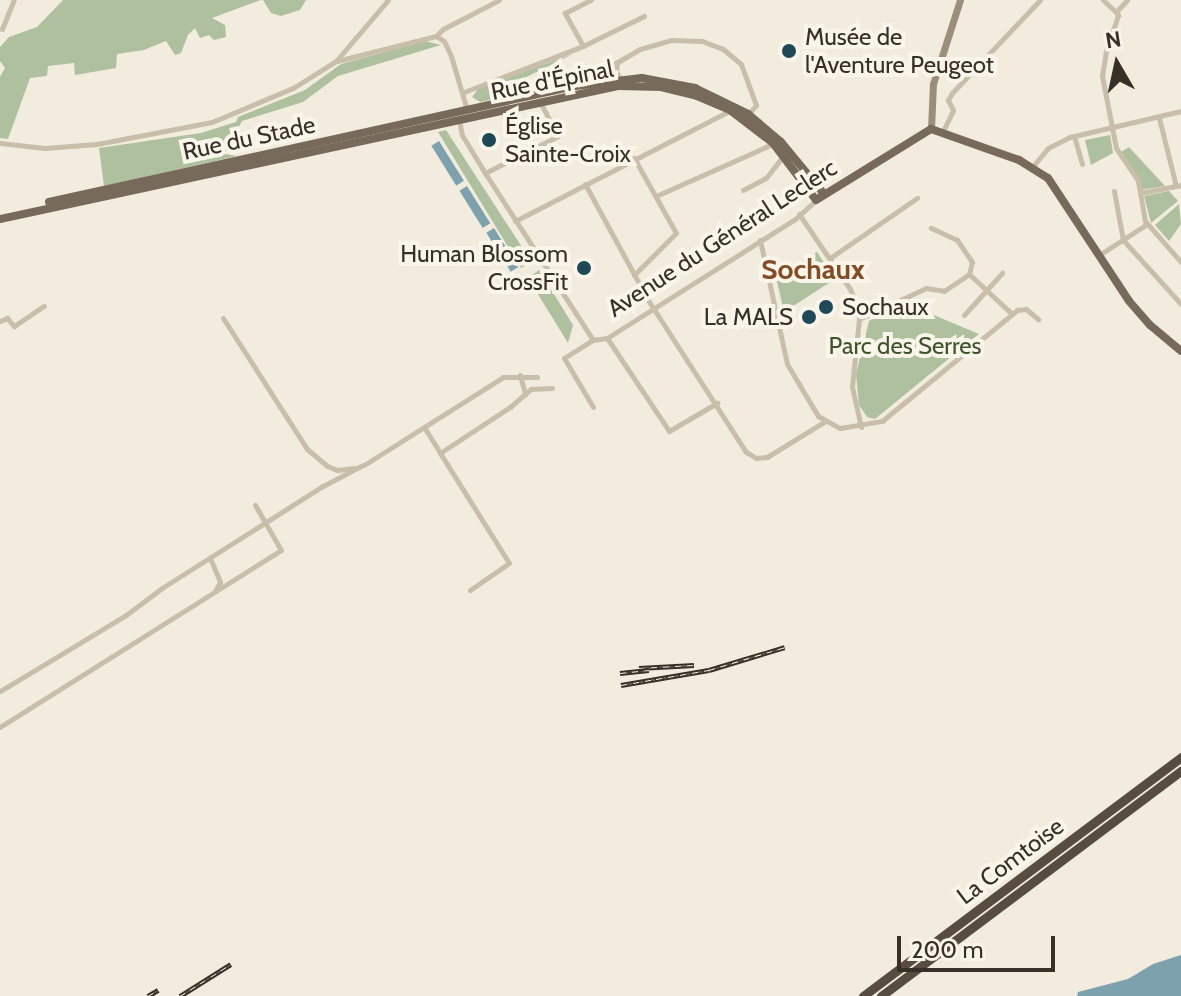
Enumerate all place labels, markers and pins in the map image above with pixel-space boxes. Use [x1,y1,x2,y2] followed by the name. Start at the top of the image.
[805,23,994,79] place label: Musée de l'Aventure Peugeot
[780,42,798,60] marker: Musée de l'Aventure Peugeot
[505,112,631,168] place label: Église Sainte-Croix
[480,131,498,149] marker: Église Sainte-Croix
[400,240,568,296] place label: Human Blossom CrossFit
[575,259,593,277] marker: Human Blossom CrossFit
[842,293,929,321] place label: Sochaux
[817,298,835,316] marker: Sochaux
[704,303,793,331] place label: La MALS
[800,308,818,326] marker: La MALS

